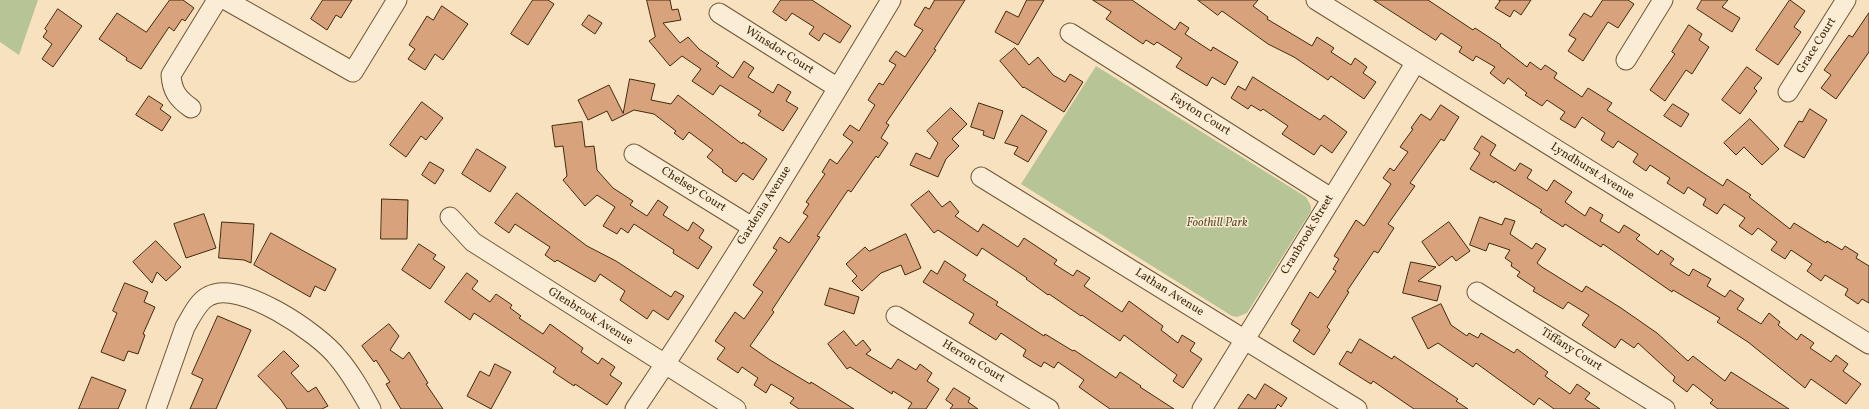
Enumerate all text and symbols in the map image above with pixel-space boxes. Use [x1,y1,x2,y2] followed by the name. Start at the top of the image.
[1794,15,1840,77] street label: Grace Court
[742,24,816,78] street label: Winsdor Court
[1167,91,1233,139] street label: Fayton Court
[1547,140,1637,204] street label: Lyndhurst Avenue
[658,164,728,216] street label: Chelsey Court
[735,164,795,248] street label: Gardenia Avenue
[1278,192,1338,278] street label: Cranbrook Street
[1187,217,1247,231] park label: Foothill Park
[1132,266,1206,320] street label: Lathan Avenue
[545,285,635,349] street label: Glenbrook Avenue
[1538,325,1604,375] street label: Tiffany Court
[939,338,1007,386] street label: Herron Court

